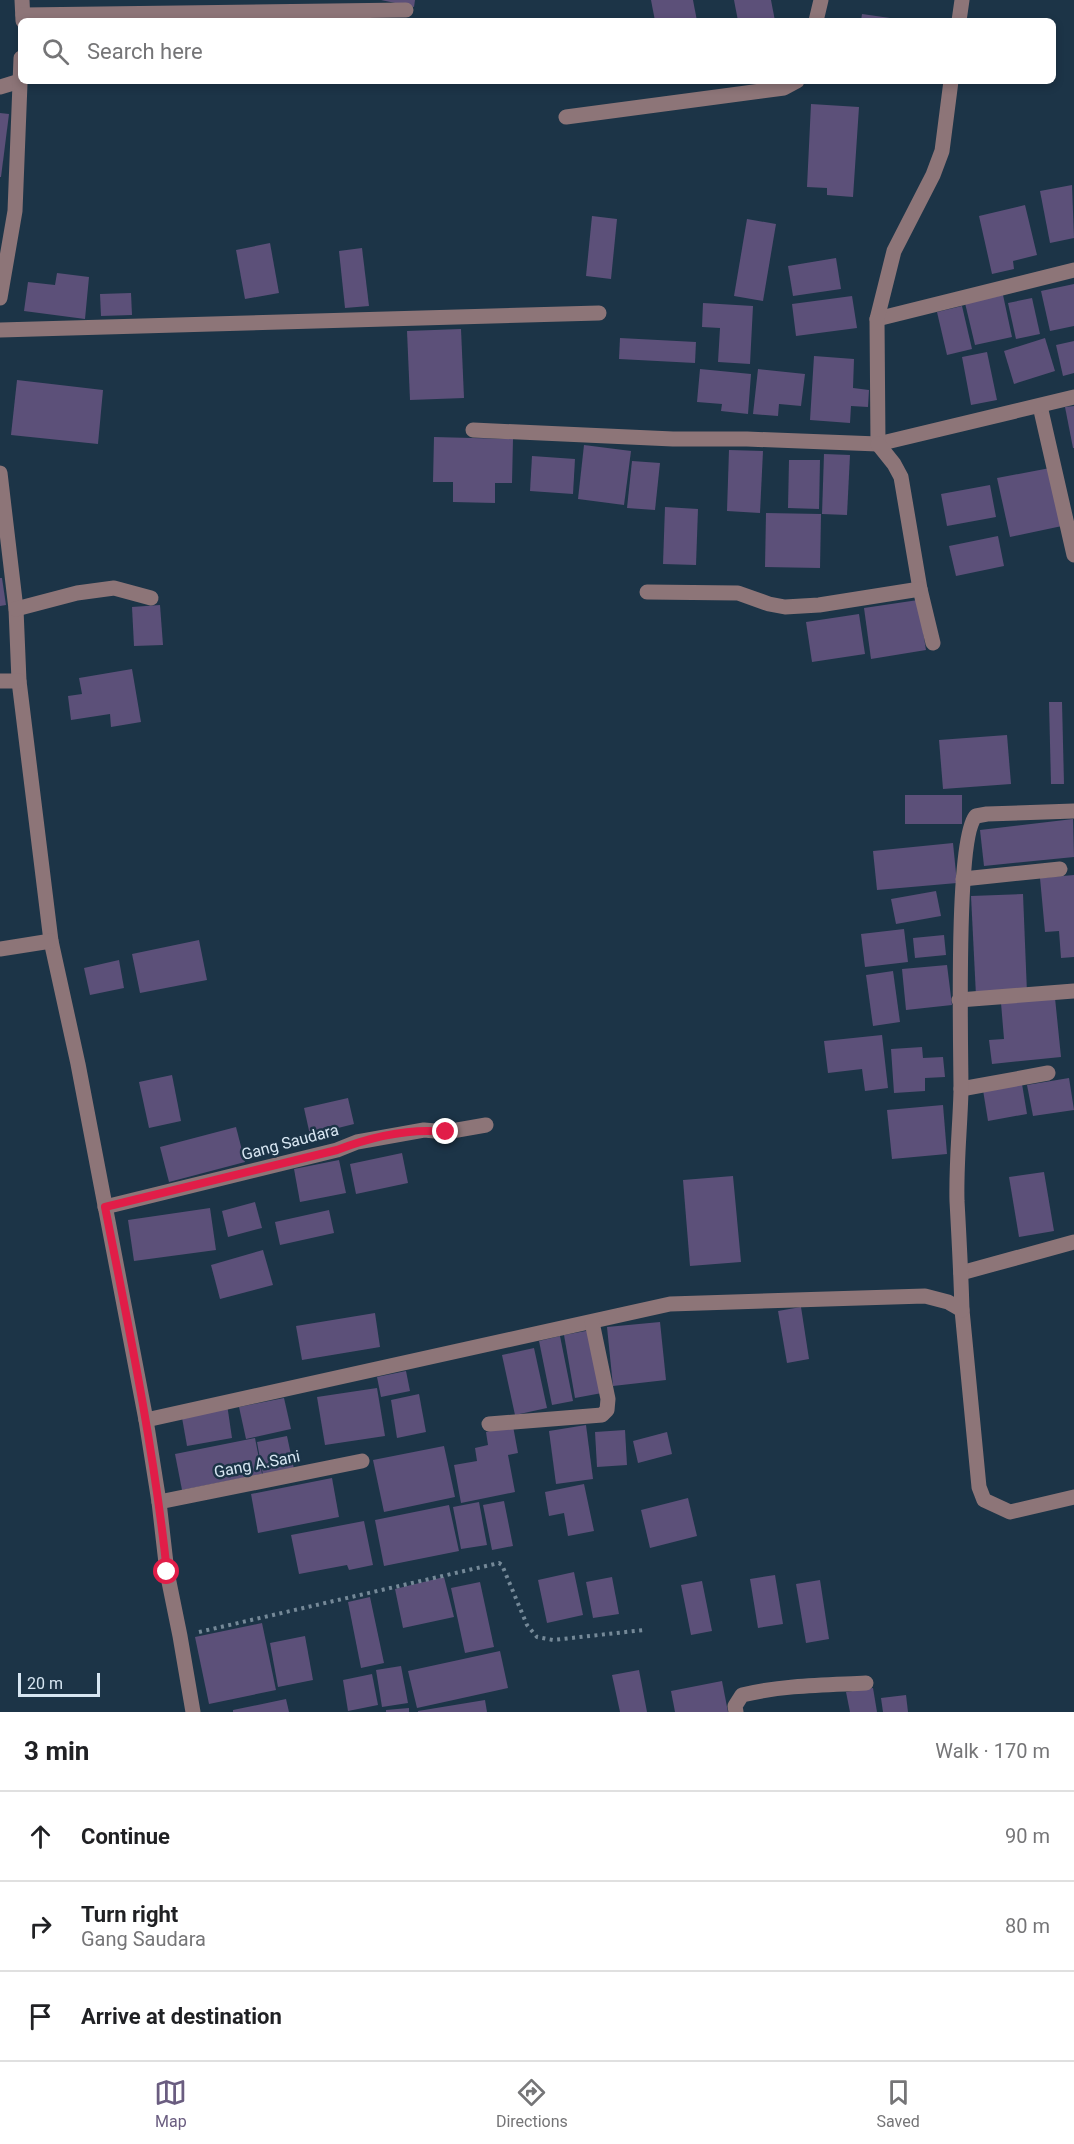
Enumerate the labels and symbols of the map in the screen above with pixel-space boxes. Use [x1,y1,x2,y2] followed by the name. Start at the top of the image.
[432,1118,458,1144] route end
[239,1120,341,1164] street label: Gang Saudara
[212,1446,302,1482] street label: Gang A.Sani
[153,1558,179,1584] route start
[18,1670,100,1698] scale bar

